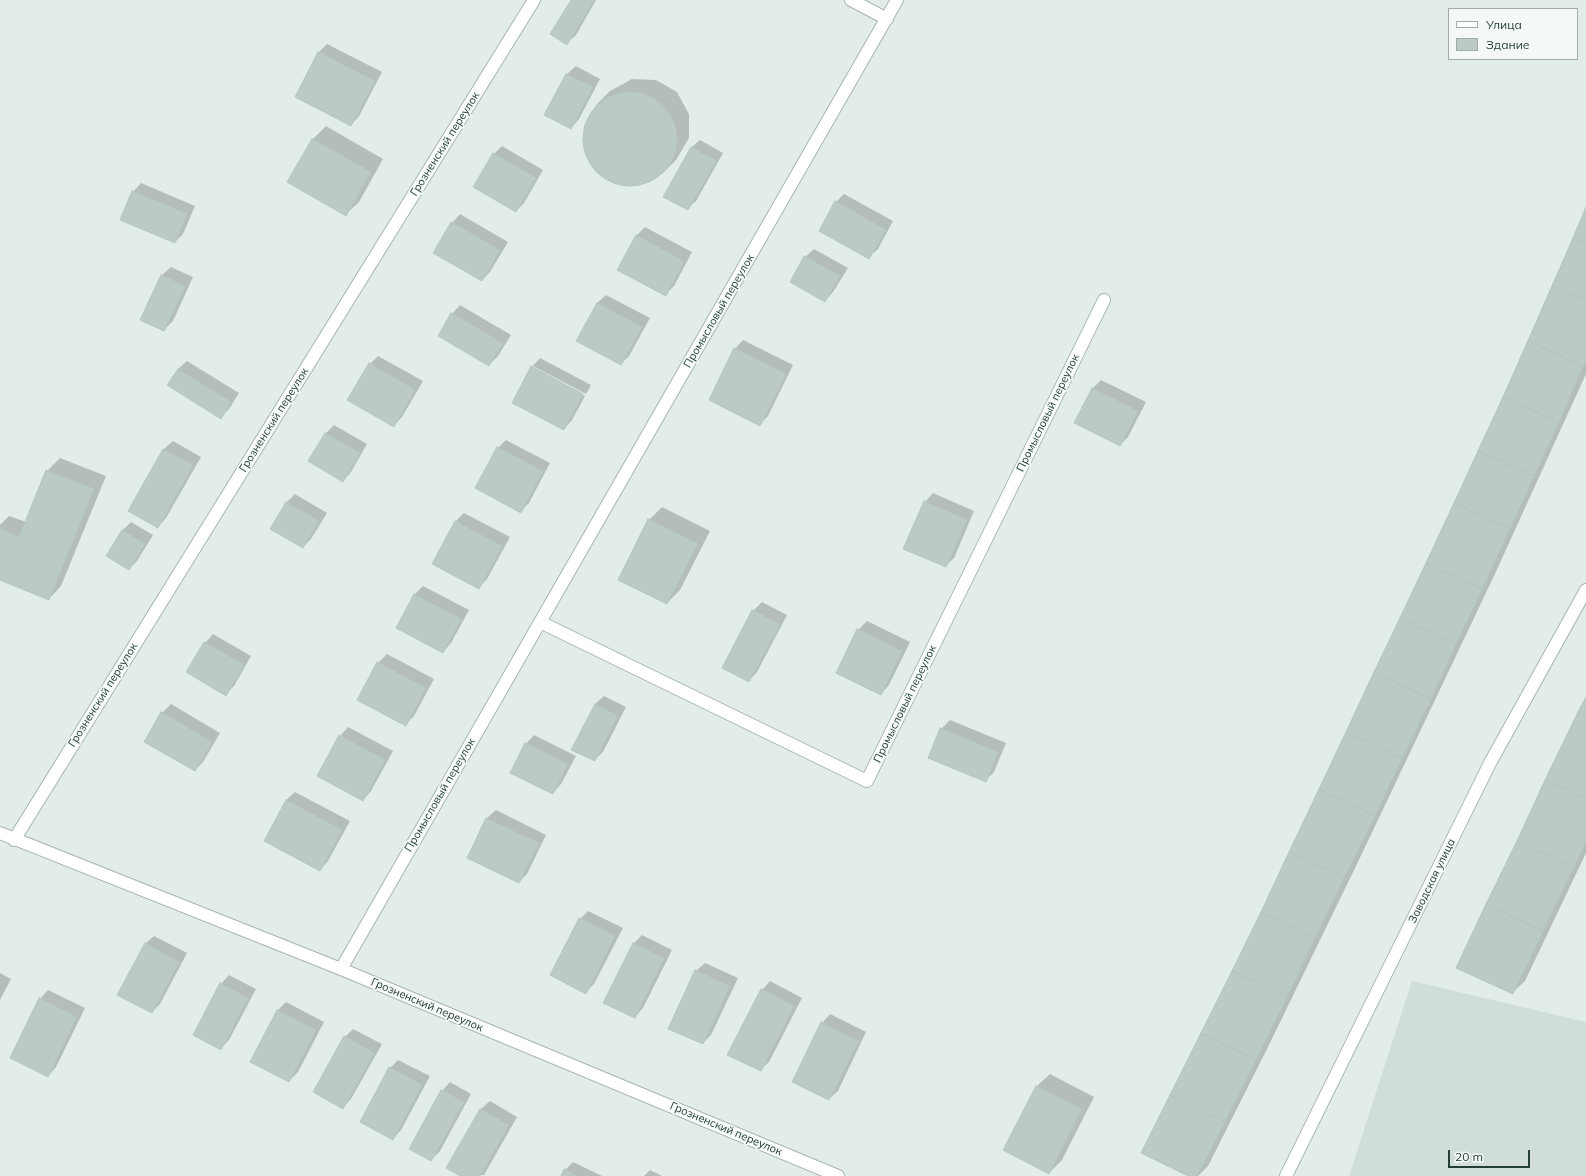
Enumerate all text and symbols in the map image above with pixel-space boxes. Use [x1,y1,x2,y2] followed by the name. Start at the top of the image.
[1448,8,1578,60] legend
[1486,17,1522,32] text: Улица
[1486,37,1529,52] text: Здание
[408,89,482,199] street label: Грозненский переулок
[681,252,757,370] street label: Промысловый переулок
[1014,352,1082,474] street label: Промысловый переулок
[237,365,311,475] street label: Грозненский переулок
[66,640,140,750] street label: Грозненский переулок
[871,643,939,765] street label: Промысловый переулок
[402,736,478,854] street label: Промысловый переулок
[1406,837,1458,925] street label: Заводская улица
[369,975,485,1035] street label: Грозненский переулок
[668,1099,784,1159] street label: Грозненский переулок
[1450,1142,1532,1168] scale bar
[1455,1149,1483,1164] text: 20 m

